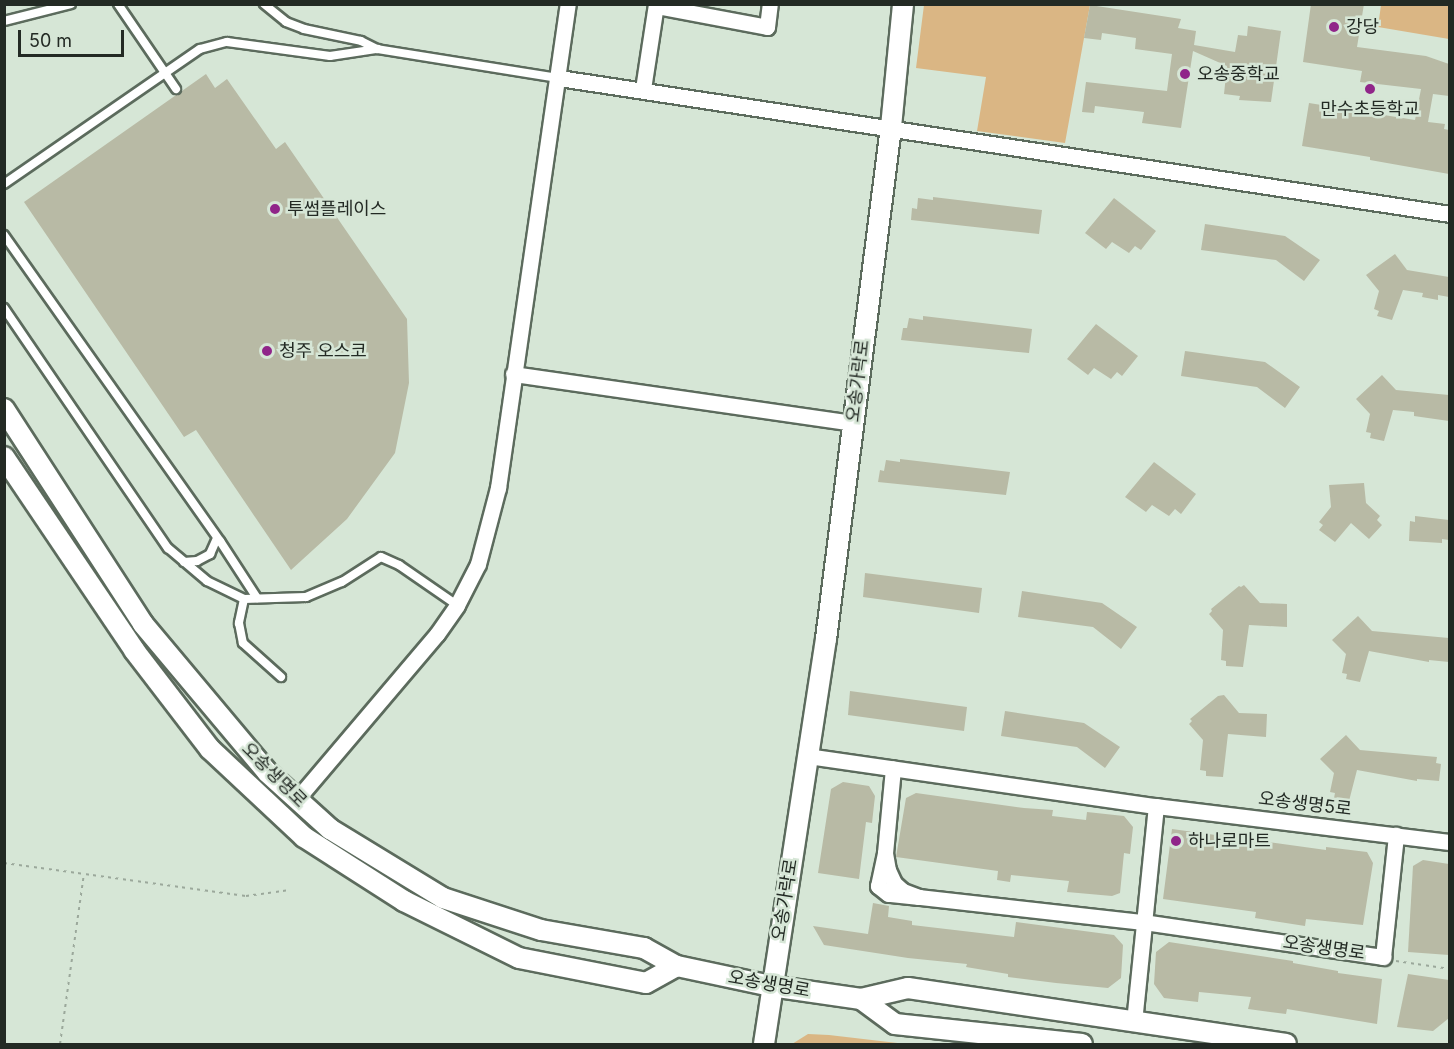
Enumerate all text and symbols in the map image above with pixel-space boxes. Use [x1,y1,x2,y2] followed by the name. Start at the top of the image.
[1346,16,1379,38] place label: 강당
[21,18,128,56] scale bar
[1327,20,1341,34] marker: 강당
[29,30,72,51] text: 50 m
[1197,63,1280,85] place label: 오송중학교
[1178,67,1192,81] marker: 오송중학교
[1363,82,1377,96] marker: 만수초등학교
[1320,98,1420,120] place label: 만수초등학교
[287,198,386,220] place label: 투썸플레이스
[268,202,282,216] marker: 투썸플레이스
[842,339,874,423] street label: 오송가락로
[279,340,367,362] place label: 청주 오스코
[260,344,274,358] marker: 청주 오스코
[237,738,311,812] street label: 오송생명로
[1257,788,1353,820] street label: 오송생명5로
[1188,830,1271,852] place label: 하나로마트
[1169,834,1183,848] marker: 하나로마트
[768,857,802,943] street label: 오송가락로
[1281,932,1367,964] street label: 오송생명로
[726,966,812,1002] street label: 오송생명로

